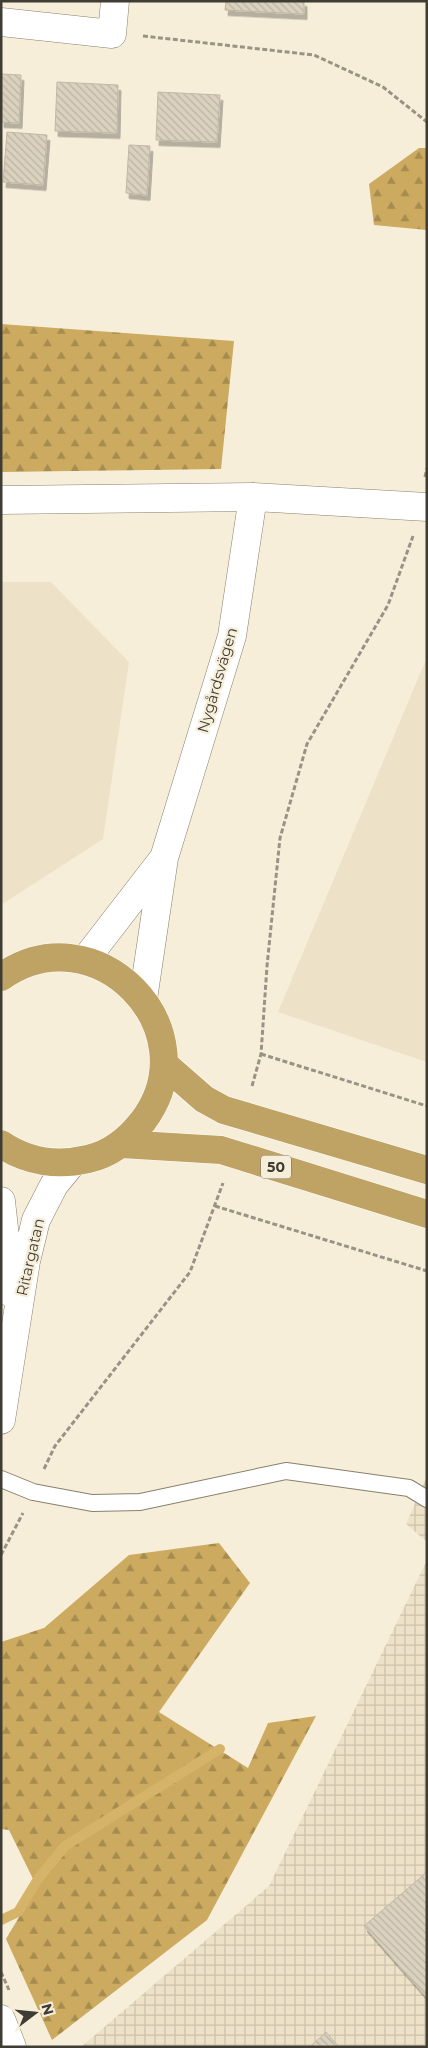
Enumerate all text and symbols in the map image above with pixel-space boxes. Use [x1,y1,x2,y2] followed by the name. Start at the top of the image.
[193,625,241,735] street label: Nygårdsvägen
[261,1156,291,1178] road number: 50
[12,1216,48,1298] street label: Ritargatan
[10,1988,60,2038] north arrow
[37,2001,58,2017] text: N

